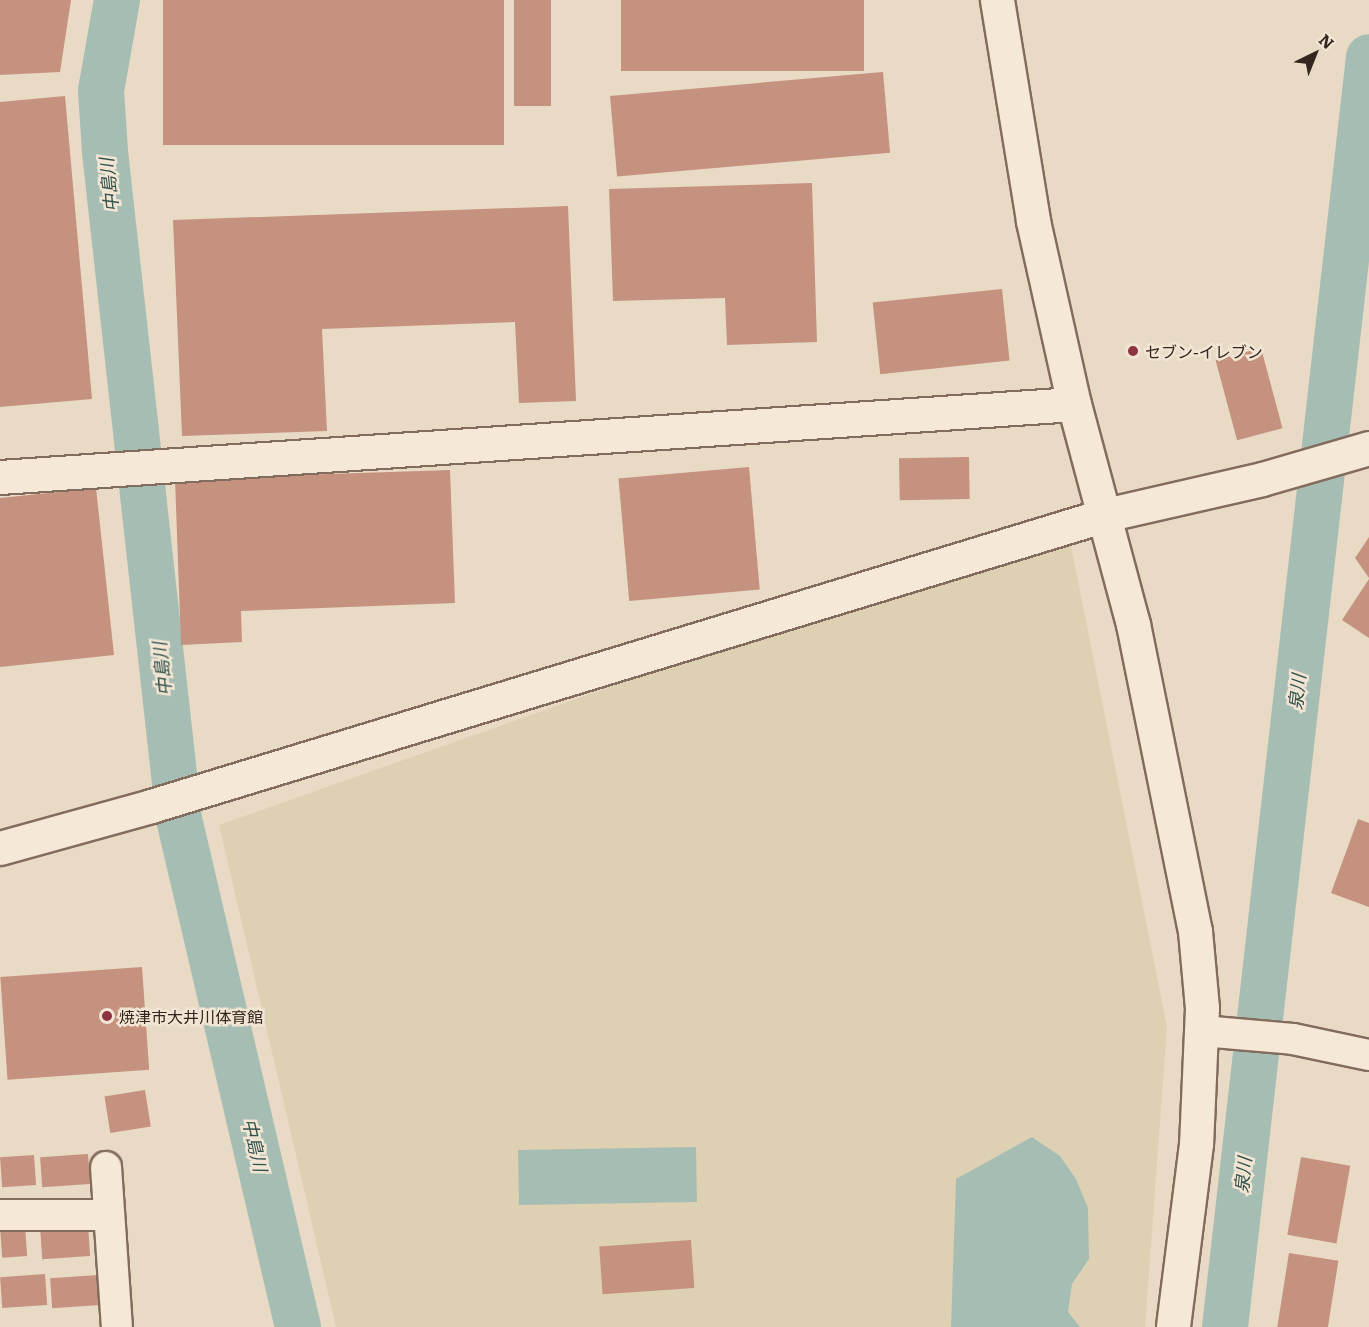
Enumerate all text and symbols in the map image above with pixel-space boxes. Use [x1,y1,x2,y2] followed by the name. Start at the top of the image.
[1285,24,1345,84] north arrow
[1314,27,1340,54] text: N
[95,157,123,213] water label: 中島川
[1145,341,1263,361] place label: セブン-イレブン
[1126,344,1140,358] marker: セブン-イレブン
[148,641,176,697] water label: 中島川
[1284,673,1310,711] water label: 泉川
[119,1006,263,1026] place label: 焼津市大井川体育館
[100,1009,114,1023] marker: 焼津市大井川体育館
[238,1116,272,1174] water label: 中島川
[1230,1156,1256,1194] water label: 泉川

